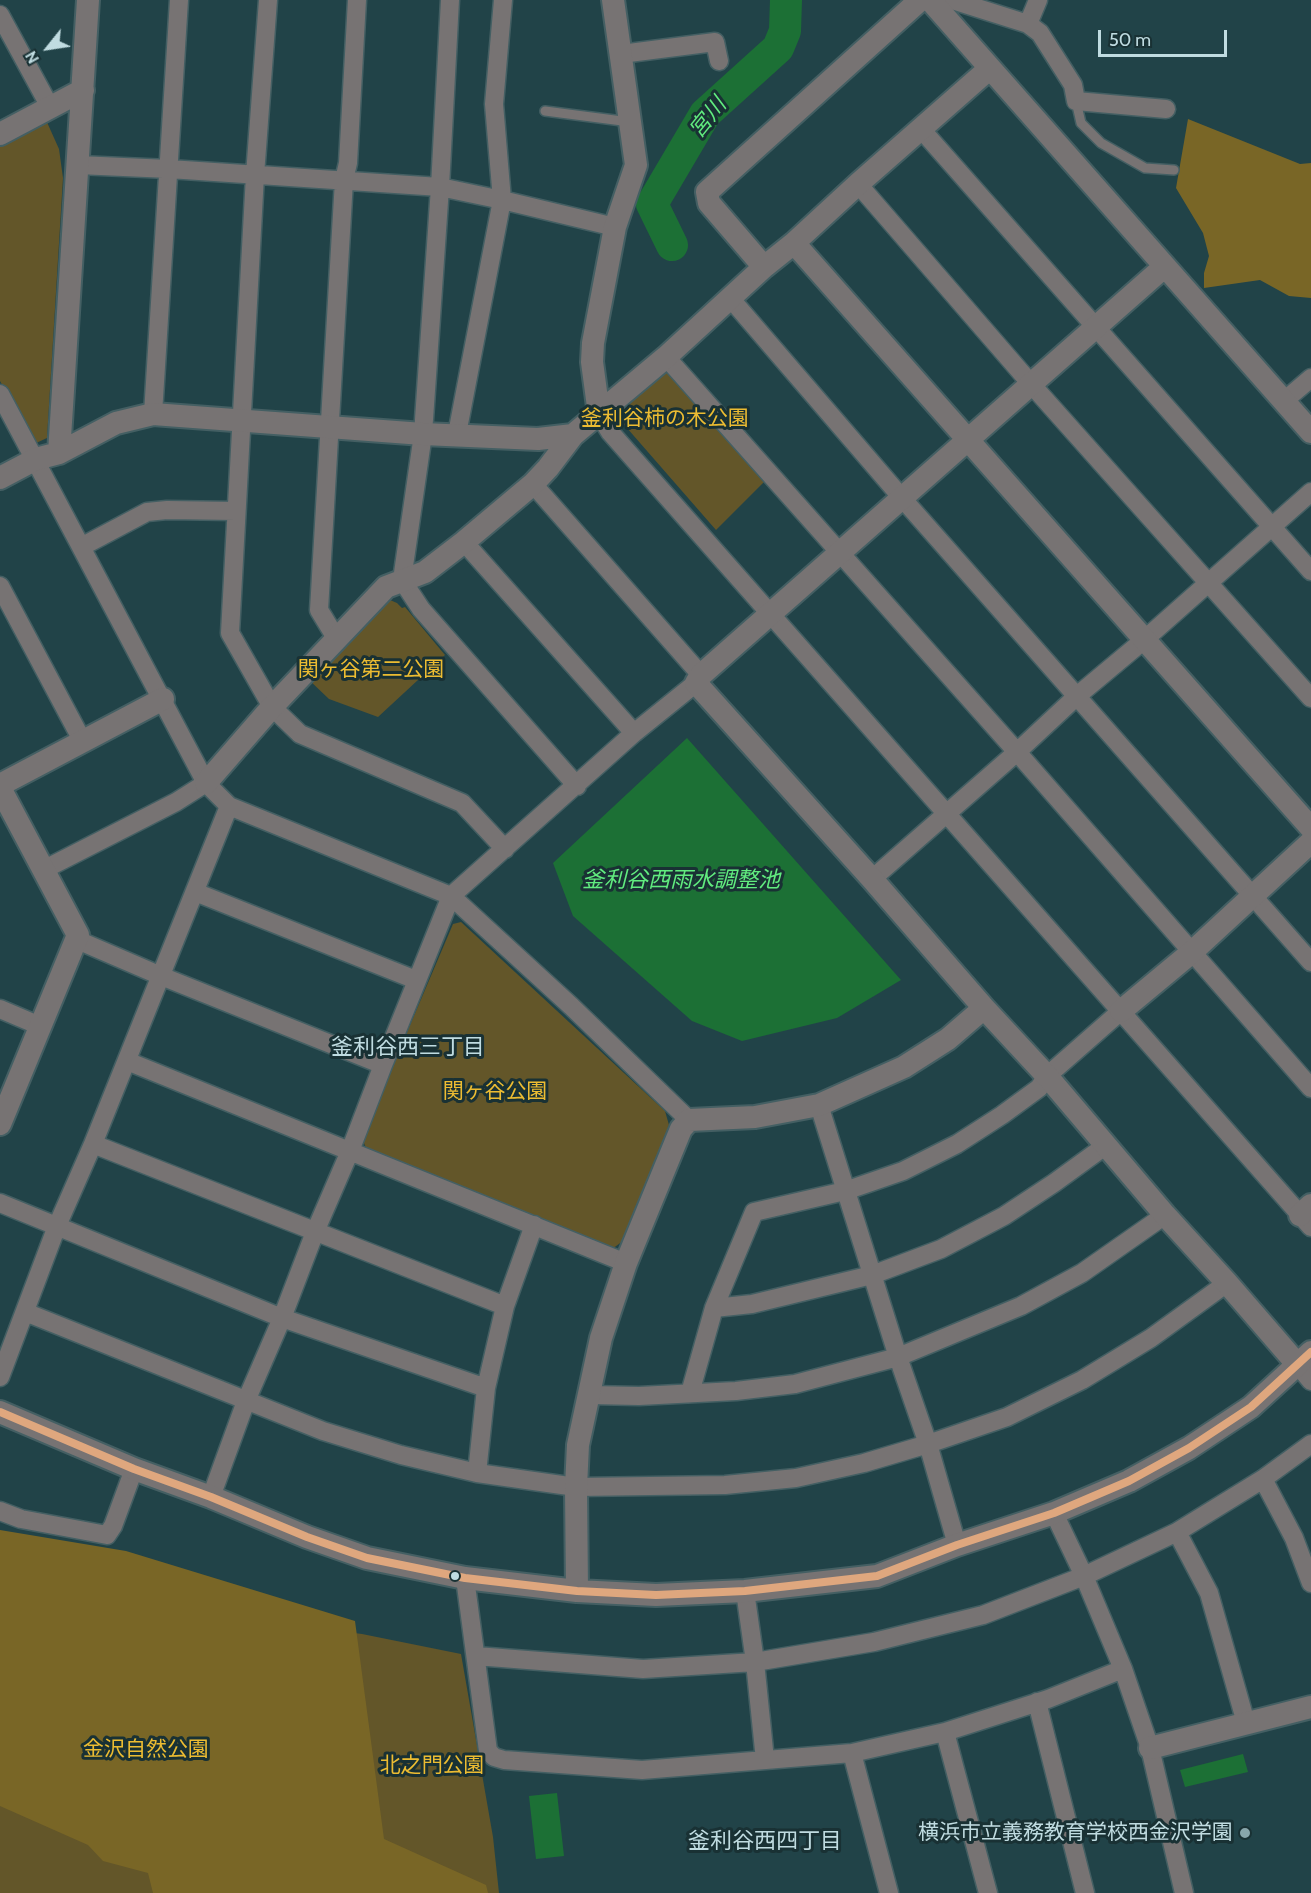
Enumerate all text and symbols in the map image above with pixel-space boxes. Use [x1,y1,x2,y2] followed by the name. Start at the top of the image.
[18,18,78,78] north arrow
[1101,18,1230,56] scale bar
[1109,29,1151,51] text: 50 m
[21,48,43,67] text: N
[684,93,732,143] water label: 宮川
[581,406,749,432] park label: 釜利谷柿の木公園
[298,657,444,683] park label: 関ヶ谷第二公園
[582,868,780,894] water label: 釜利谷西雨水調整池
[331,1035,485,1061] district label: 釜利谷西三丁目
[443,1079,547,1105] park label: 関ヶ谷公園
[449,1570,461,1582] unlabelled marker
[83,1737,209,1763] park label: 金沢自然公園
[380,1753,484,1779] park label: 北之門公園
[918,1820,1233,1846] place label: 横浜市立義務教育学校西金沢学園
[1238,1826,1252,1840] marker: 横浜市立義務教育学校西金沢学園
[688,1829,842,1855] district label: 釜利谷西四丁目

